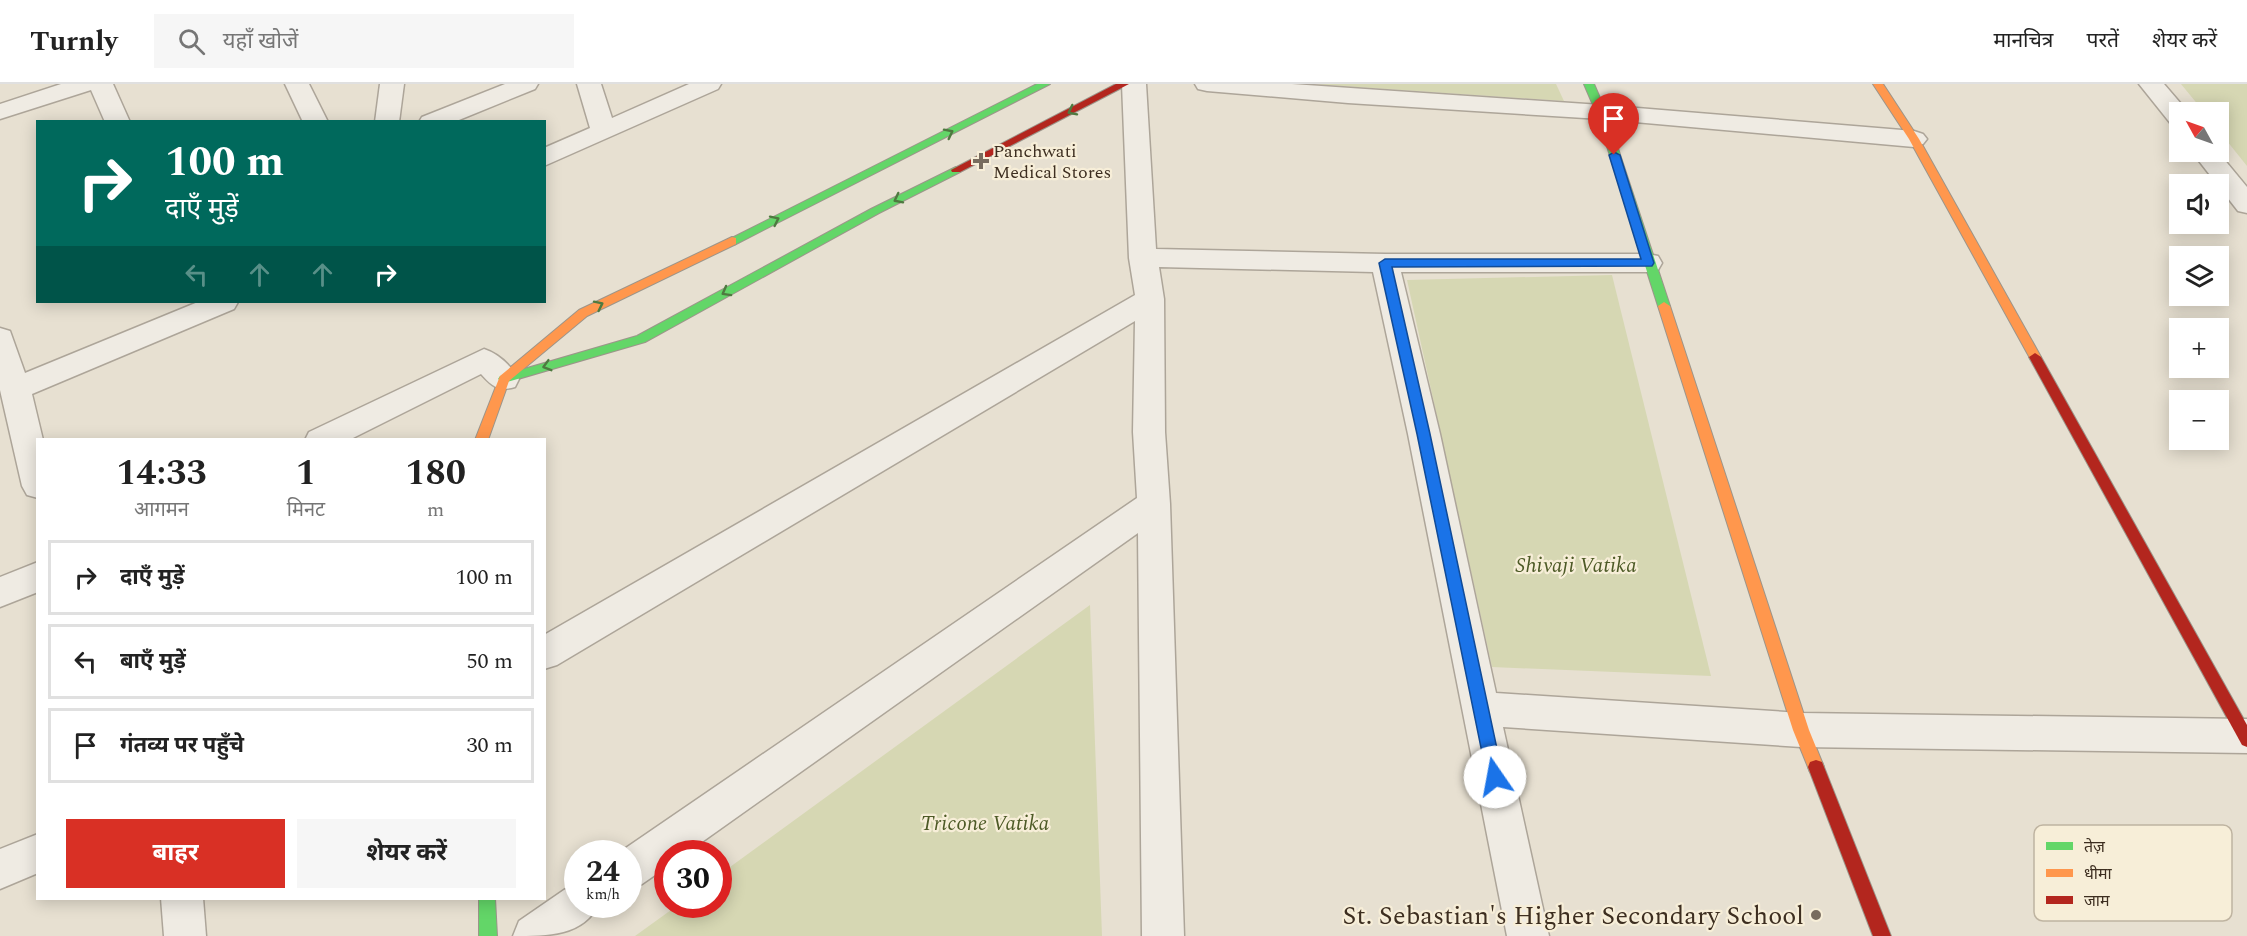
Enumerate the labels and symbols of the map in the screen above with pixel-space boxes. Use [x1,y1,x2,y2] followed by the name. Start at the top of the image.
[1588,93,1639,155] pin
[2169,102,2229,162] north arrow
[1067,103,1078,115] one-way arrow
[943,128,954,140] one-way arrow
[993,138,1111,186] place label: Panchwati Medical Stores
[974,154,988,168] marker: Panchwati Medical Stores
[894,192,904,203] one-way arrow
[768,215,779,227] one-way arrow
[722,285,733,296] one-way arrow
[593,300,604,312] one-way arrow
[542,359,553,371] one-way arrow
[1515,550,1637,582] park label: Shivaji Vatika
[1463,745,1527,809] position arrow
[921,808,1049,840] park label: Tricone Vatika
[2034,825,2232,921] legend
[2084,835,2106,859] text: तेज़
[654,840,732,918] speed limit sign: 30
[2084,862,2113,886] text: धीमा
[2084,889,2110,913] text: जाम
[1342,896,1804,936] place label: St. Sebastian's Higher Secondary School
[1809,908,1823,922] marker: St. Sebastian's Higher Secondary School

